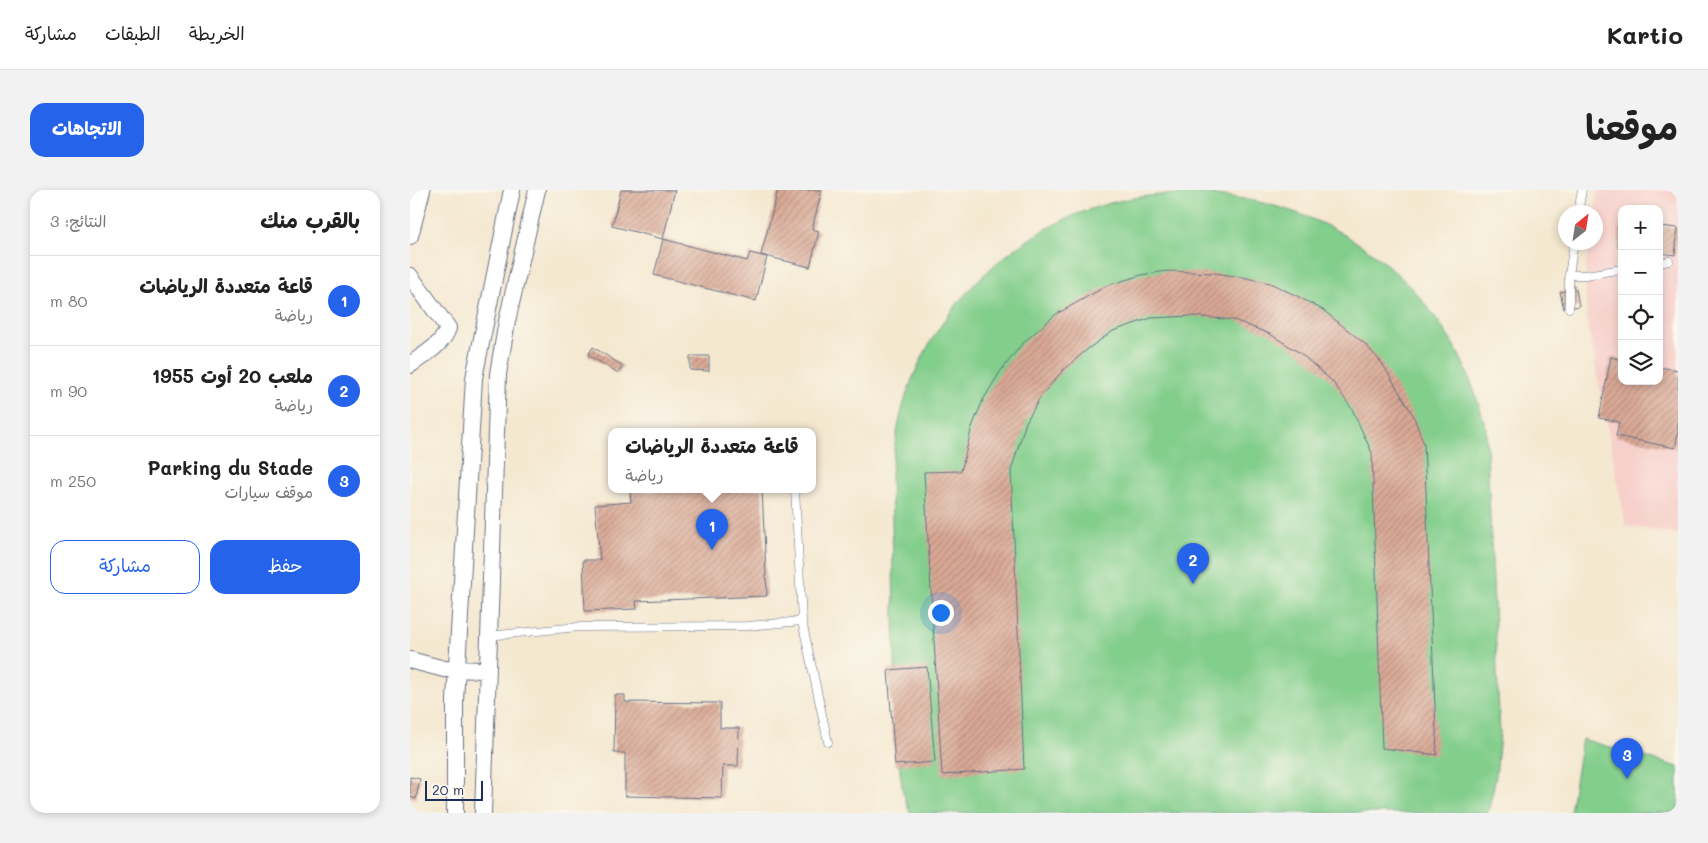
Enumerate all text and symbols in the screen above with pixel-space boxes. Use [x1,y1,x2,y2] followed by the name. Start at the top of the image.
[1607,19,1683,50] text: Kartio
[25,21,77,45] text: مشاركة
[105,21,161,45] text: الطبقات
[189,21,245,45] text: الخريطة
[30,103,144,157] button: الاتجاهات
[1585,103,1678,149] text: موقعنا
[1558,205,1603,250] north arrow
[1618,205,1663,385] map controls
[1618,205,1663,250] button: +
[260,206,360,233] text: بالقرب منك
[50,210,106,231] text: النتائج: 3
[1618,250,1663,295] button: −
[139,273,313,298] text: قاعة متعددة الرياضات
[50,290,87,311] text: 80 m
[340,290,348,311] text: 1
[1618,295,1663,340] button: locate
[275,304,313,325] text: رياضة
[1618,340,1663,385] button: layers
[152,363,313,388] text: ملعب 20 أوت 1955
[50,380,87,401] text: 90 m
[340,380,348,401] text: 2
[275,394,313,415] text: رياضة
[608,428,816,493] popup
[625,433,799,458] text: قاعة متعددة الرياضات
[148,455,313,480] text: Parking du Stade
[625,464,664,485] text: رياضة
[50,470,96,491] text: 250 m
[339,470,349,491] text: 3
[224,481,313,502] text: موقف سيارات
[696,509,728,550] pin: 1
[50,540,200,594] button: مشاركة
[210,540,360,594] button: حفظ
[1177,543,1209,584] pin: 2
[928,600,954,626] your location
[1611,738,1643,779] pin: 3
[425,778,482,801] scale bar
[432,780,464,799] text: 20 m

